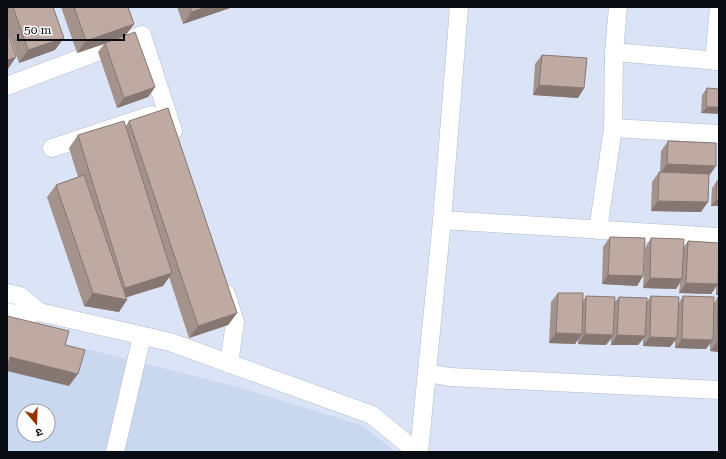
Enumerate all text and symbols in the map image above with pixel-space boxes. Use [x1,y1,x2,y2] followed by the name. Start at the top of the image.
[18,16,124,42] scale bar
[24,23,51,37] text: 50 m
[16,403,56,443] north arrow
[33,425,44,439] text: उ

